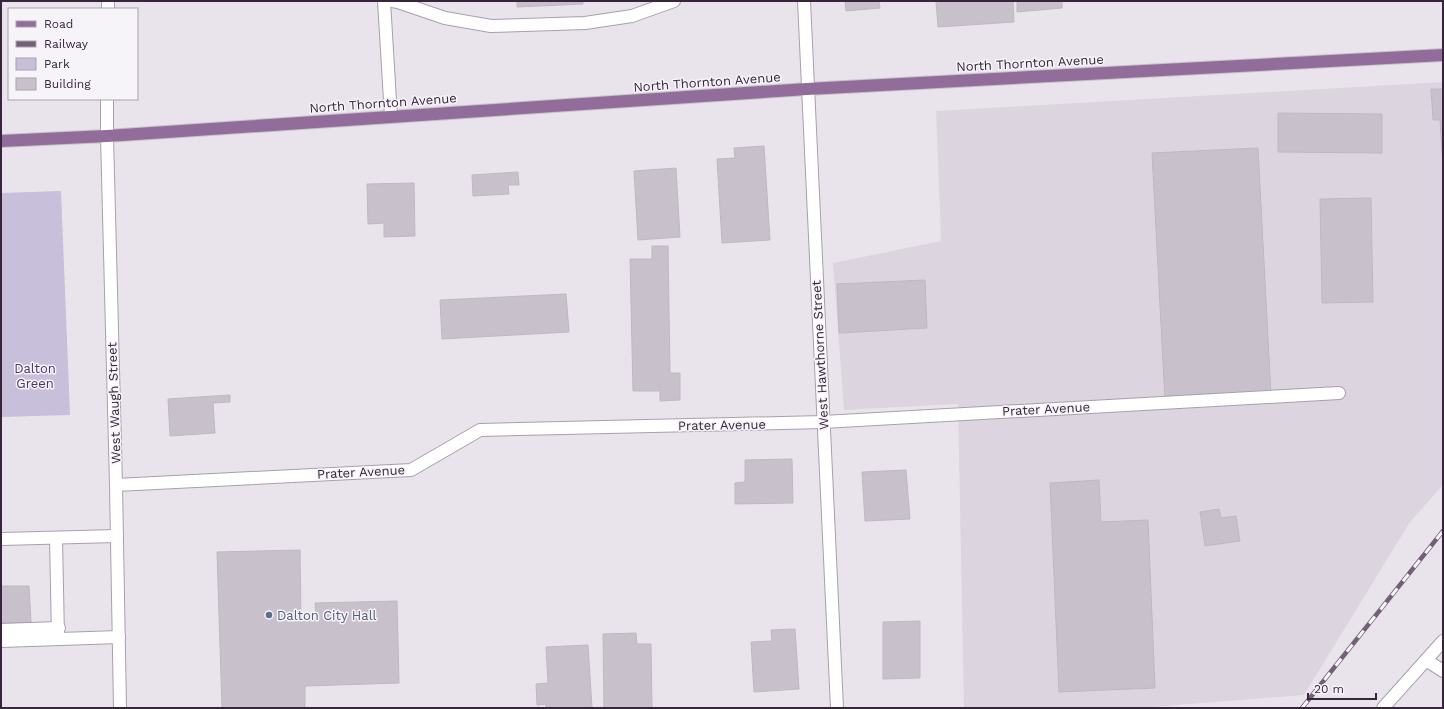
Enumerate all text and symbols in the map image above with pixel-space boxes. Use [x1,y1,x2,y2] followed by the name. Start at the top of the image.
[8,8,138,100] legend
[44,17,73,31] text: Road
[44,37,89,51] text: Railway
[956,52,1104,74] street label: North Thornton Avenue
[44,57,70,71] text: Park
[633,69,781,95] street label: North Thornton Avenue
[44,77,91,91] text: Building
[309,90,457,116] street label: North Thornton Avenue
[809,279,831,430] street label: West Hawthorne Street
[104,341,124,464] street label: West Waugh Street
[14,361,56,391] park label: Dalton Green
[1002,399,1090,419] street label: Prater Avenue
[678,417,766,433] street label: Prater Avenue
[317,462,405,482] street label: Prater Avenue
[277,608,377,623] place label: Dalton City Hall
[264,610,274,620] marker: Dalton City Hall
[1308,675,1376,701] scale bar
[1314,682,1344,696] text: 20 m

